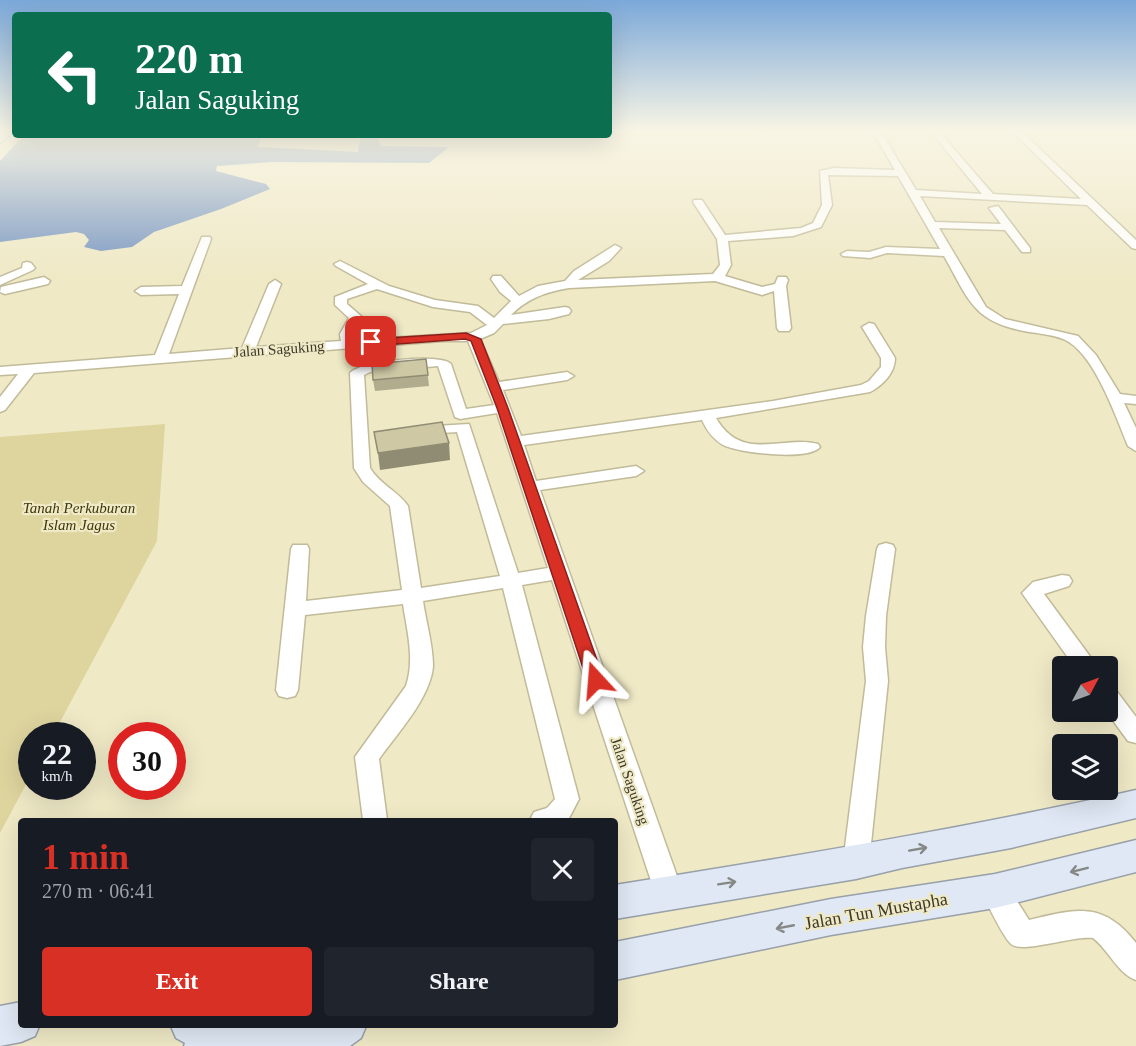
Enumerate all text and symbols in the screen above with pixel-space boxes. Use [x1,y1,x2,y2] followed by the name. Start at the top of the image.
[36,36,114,114] icon: left
[135,36,244,82] text: 220 m
[135,85,299,115] text: Jalan Saguking
[345,316,396,367] pin
[354,325,387,358] icon: arrive
[233,338,326,360] street label: Jalan Saguking
[23,500,135,533] park label: Tanah Perkuburan Islam Jagus
[564,648,628,712] position arrow
[1052,656,1118,722] north arrow
[1052,656,1118,800] map controls
[108,722,186,800] speed limit sign: 30
[1052,734,1118,800] button: layers
[608,735,653,827] street label: Jalan Saguking
[42,737,72,770] text: 22
[42,768,72,784] text: km/h
[42,837,129,877] text: 1 min
[531,838,594,901] button: close
[908,843,928,854] one-way arrow
[1070,865,1089,877] one-way arrow
[716,878,736,889] one-way arrow
[42,880,155,902] text: 270 m · 06:41
[803,889,949,933] street label: Jalan Tun Mustapha
[776,922,795,933] one-way arrow
[42,947,312,1016] button: Exit
[324,947,594,1016] button: Share

